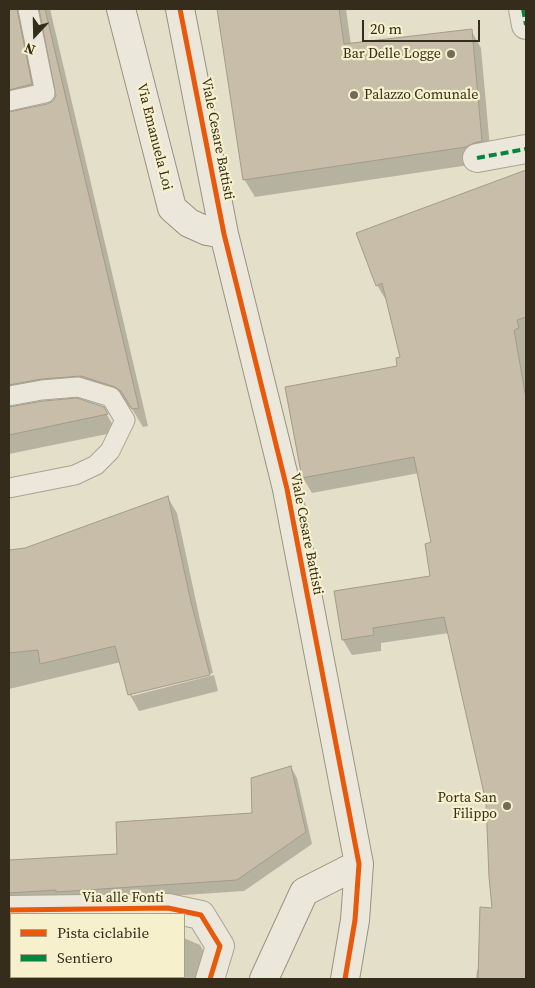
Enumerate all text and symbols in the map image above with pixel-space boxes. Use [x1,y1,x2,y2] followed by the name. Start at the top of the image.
[10,10,60,60] north arrow
[365,10,482,42] scale bar
[370,18,402,39] text: 20 m
[21,38,38,60] text: N
[343,46,441,62] place label: Bar Delle Logge
[445,48,457,60] marker: Bar Delle Logge
[197,76,237,202] street label: Viale Cesare Battisti
[133,82,175,192] street label: Via Emanuela Loi
[364,87,478,103] place label: Palazzo Comunale
[348,89,360,101] marker: Palazzo Comunale
[286,471,326,597] street label: Viale Cesare Battisti
[438,790,497,822] place label: Porta San Filippo
[501,800,513,812] marker: Porta San Filippo
[82,890,164,906] street label: Via alle Fonti
[10,913,185,978] legend
[57,922,149,943] text: Pista ciclabile
[57,947,113,968] text: Sentiero

